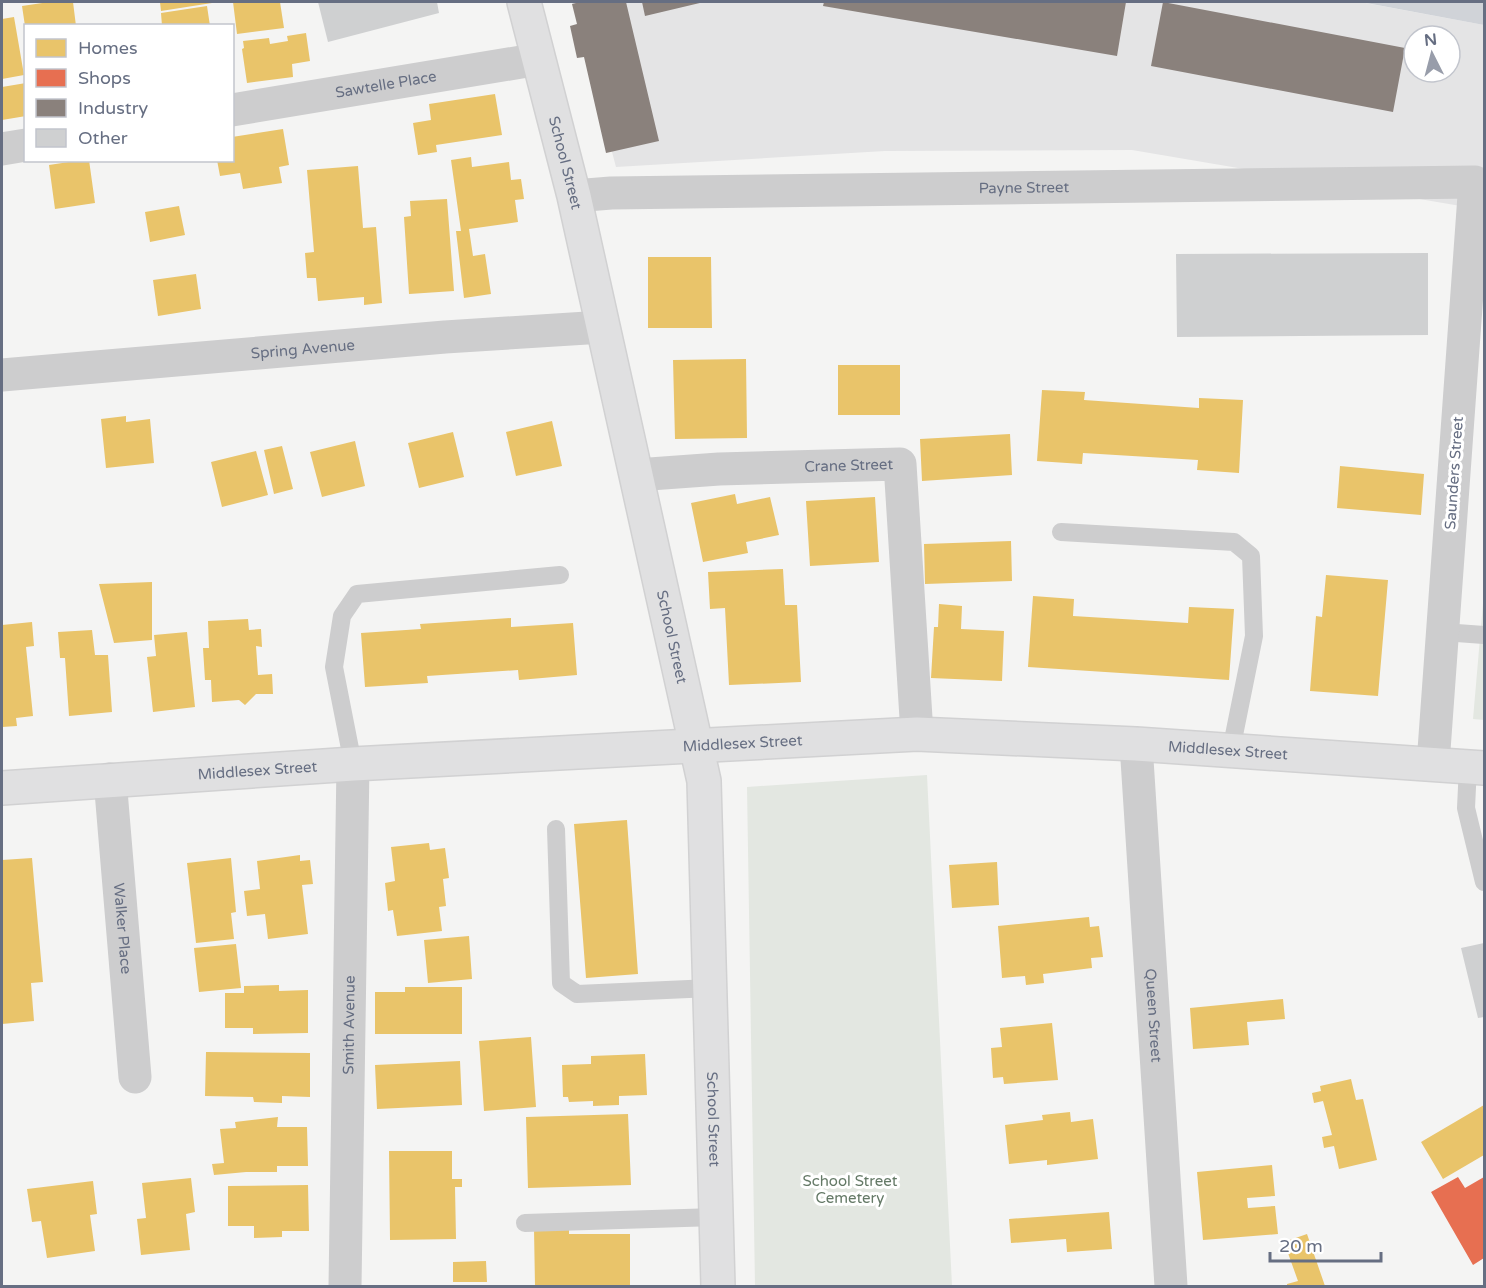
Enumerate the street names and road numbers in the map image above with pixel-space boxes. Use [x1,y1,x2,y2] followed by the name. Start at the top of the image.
[334,67,438,102] street label: Sawtelle Place
[545,114,586,211] street label: School Street
[978,178,1069,197] street label: Payne Street
[250,336,356,363] street label: Spring Avenue
[1441,415,1467,530] street label: Saunders Street
[804,455,894,476] street label: Crane Street
[653,588,691,686] street label: School Street
[682,731,803,755] street label: Middlesex Street
[1168,737,1289,763] street label: Middlesex Street
[197,757,318,784] street label: Middlesex Street
[110,882,135,975] street label: Walker Place
[1142,968,1166,1063] street label: Queen Street
[339,975,359,1075] street label: Smith Avenue
[703,1071,724,1167] street label: School Street

